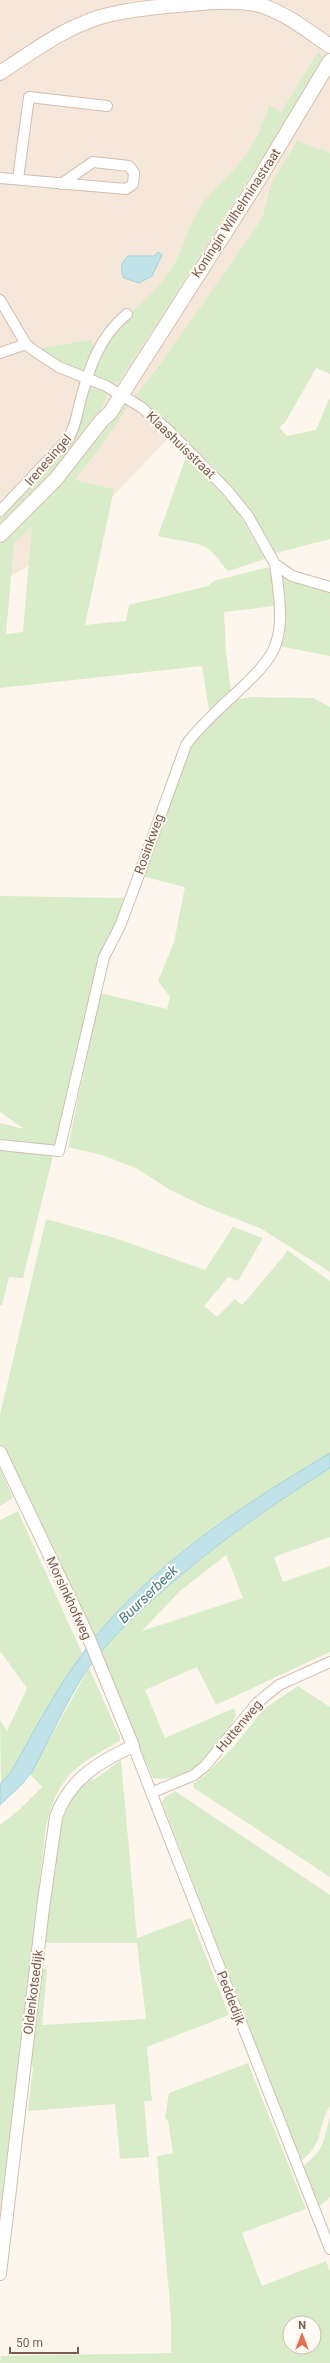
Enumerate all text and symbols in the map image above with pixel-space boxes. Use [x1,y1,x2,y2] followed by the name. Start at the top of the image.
[189,146,283,280] street label: Koningin Wilhelminastraat
[143,408,219,482] street label: Klaashuisstraat
[22,431,74,489] street label: Irenesingel
[131,812,167,876] street label: Rosinkweg
[43,1554,95,1642] street label: Morsinkhofweg
[115,1561,182,1626] water label: Buurserbeek
[213,1697,265,1755] street label: Huttenweg
[20,1948,46,2035] street label: Oldenkotsedijk
[214,1969,248,2028] street label: Peddedijk
[282,2315,322,2355] north arrow
[298,2319,306,2332] text: N
[10,2329,78,2355] scale bar
[16,2336,43,2350] text: 50 m

